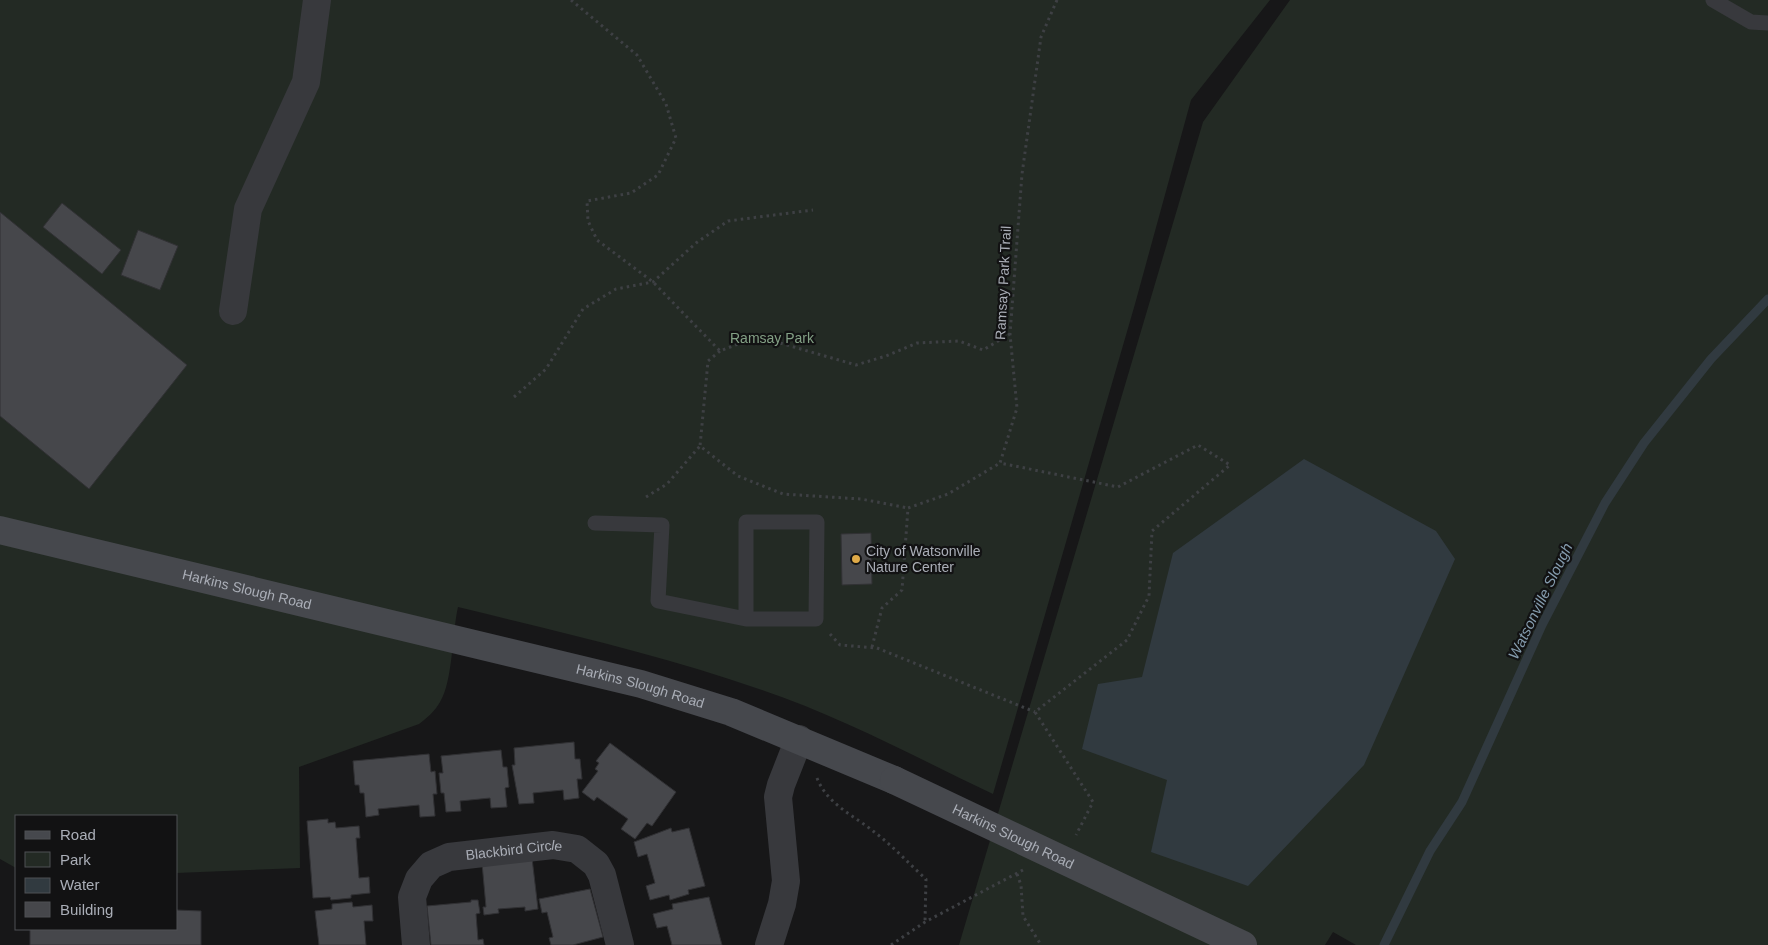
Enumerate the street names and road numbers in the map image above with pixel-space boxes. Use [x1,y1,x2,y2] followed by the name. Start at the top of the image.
[992,225,1014,341] street label: Ramsay Park Trail
[181,566,313,613] street label: Harkins Slough Road
[574,661,706,711] street label: Harkins Slough Road
[950,801,1077,872] street label: Harkins Slough Road
[465,837,564,863] street label: Blackbird Circle

